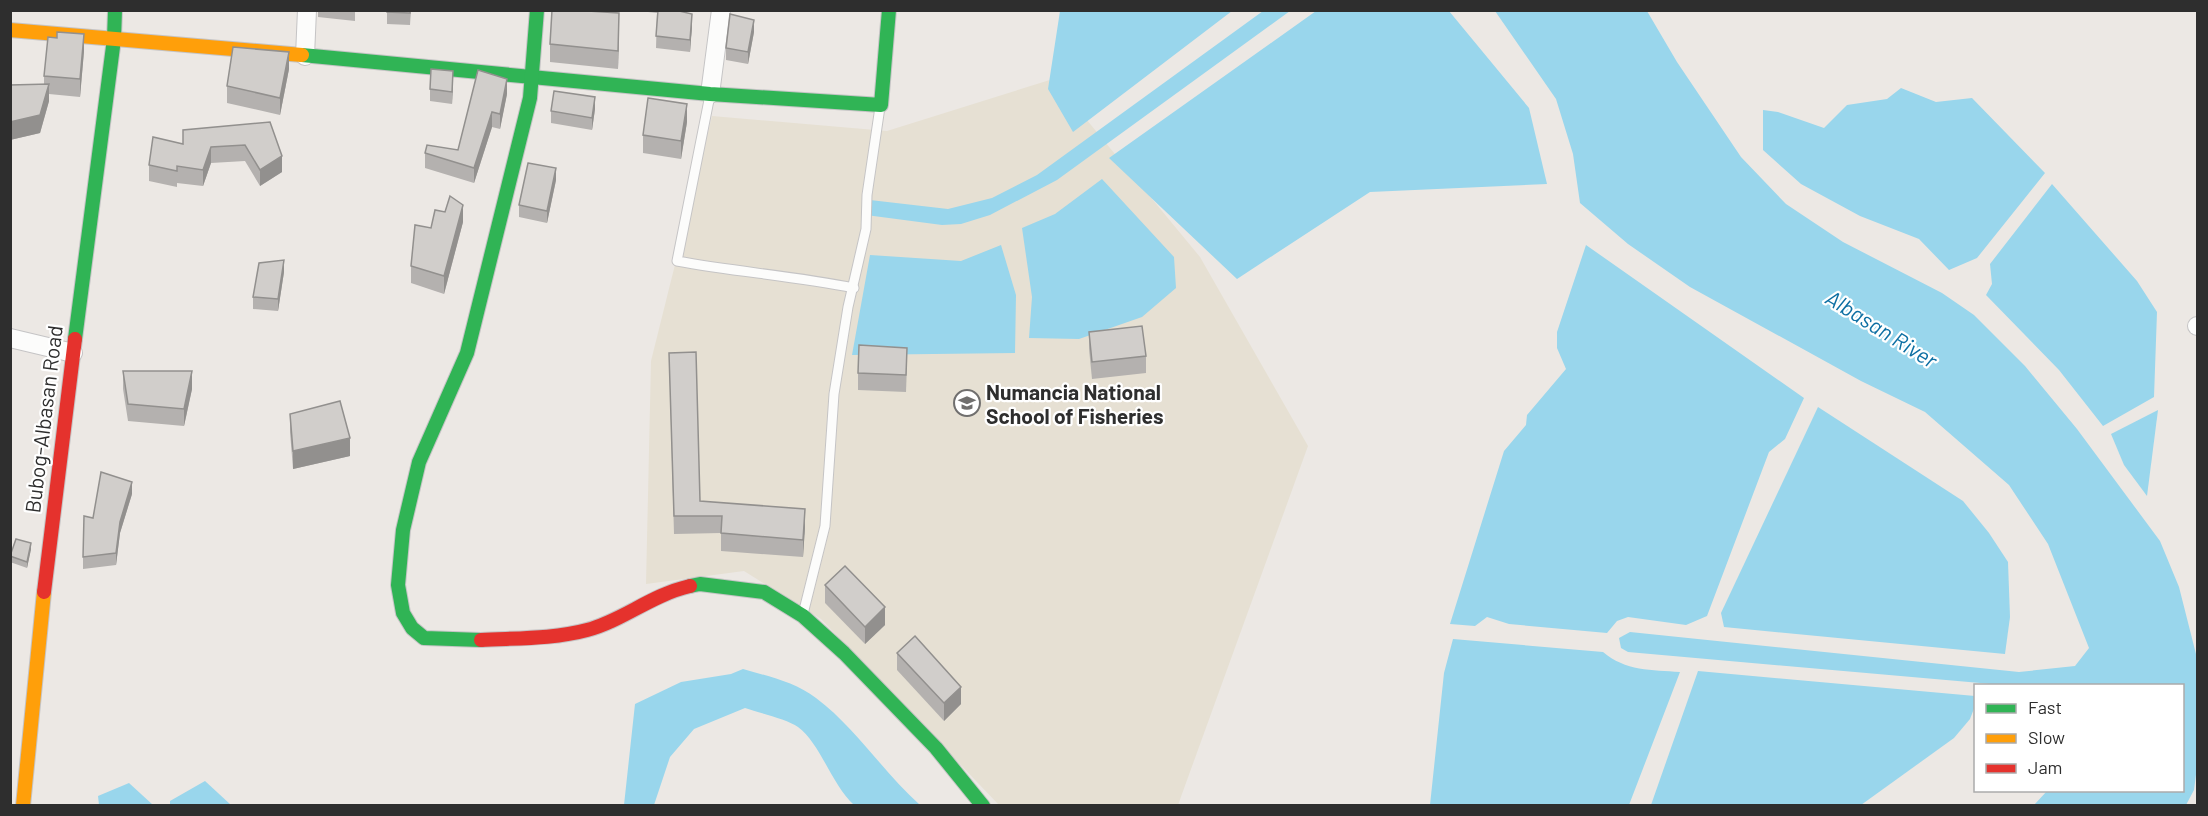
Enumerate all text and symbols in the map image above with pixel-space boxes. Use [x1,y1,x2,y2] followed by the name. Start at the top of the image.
[1822,284,1943,373] water label: Albasan River
[19,324,67,514] street label: Bubog-Albasan Road
[986,379,1163,428] place label: Numancia National School of Fisheries
[952,388,982,418] school or university icon: Numancia National School of Fisheries
[1974,684,2184,792] legend
[2028,696,2062,718] text: Fast
[2028,726,2065,748] text: Slow
[2028,756,2062,778] text: Jam

